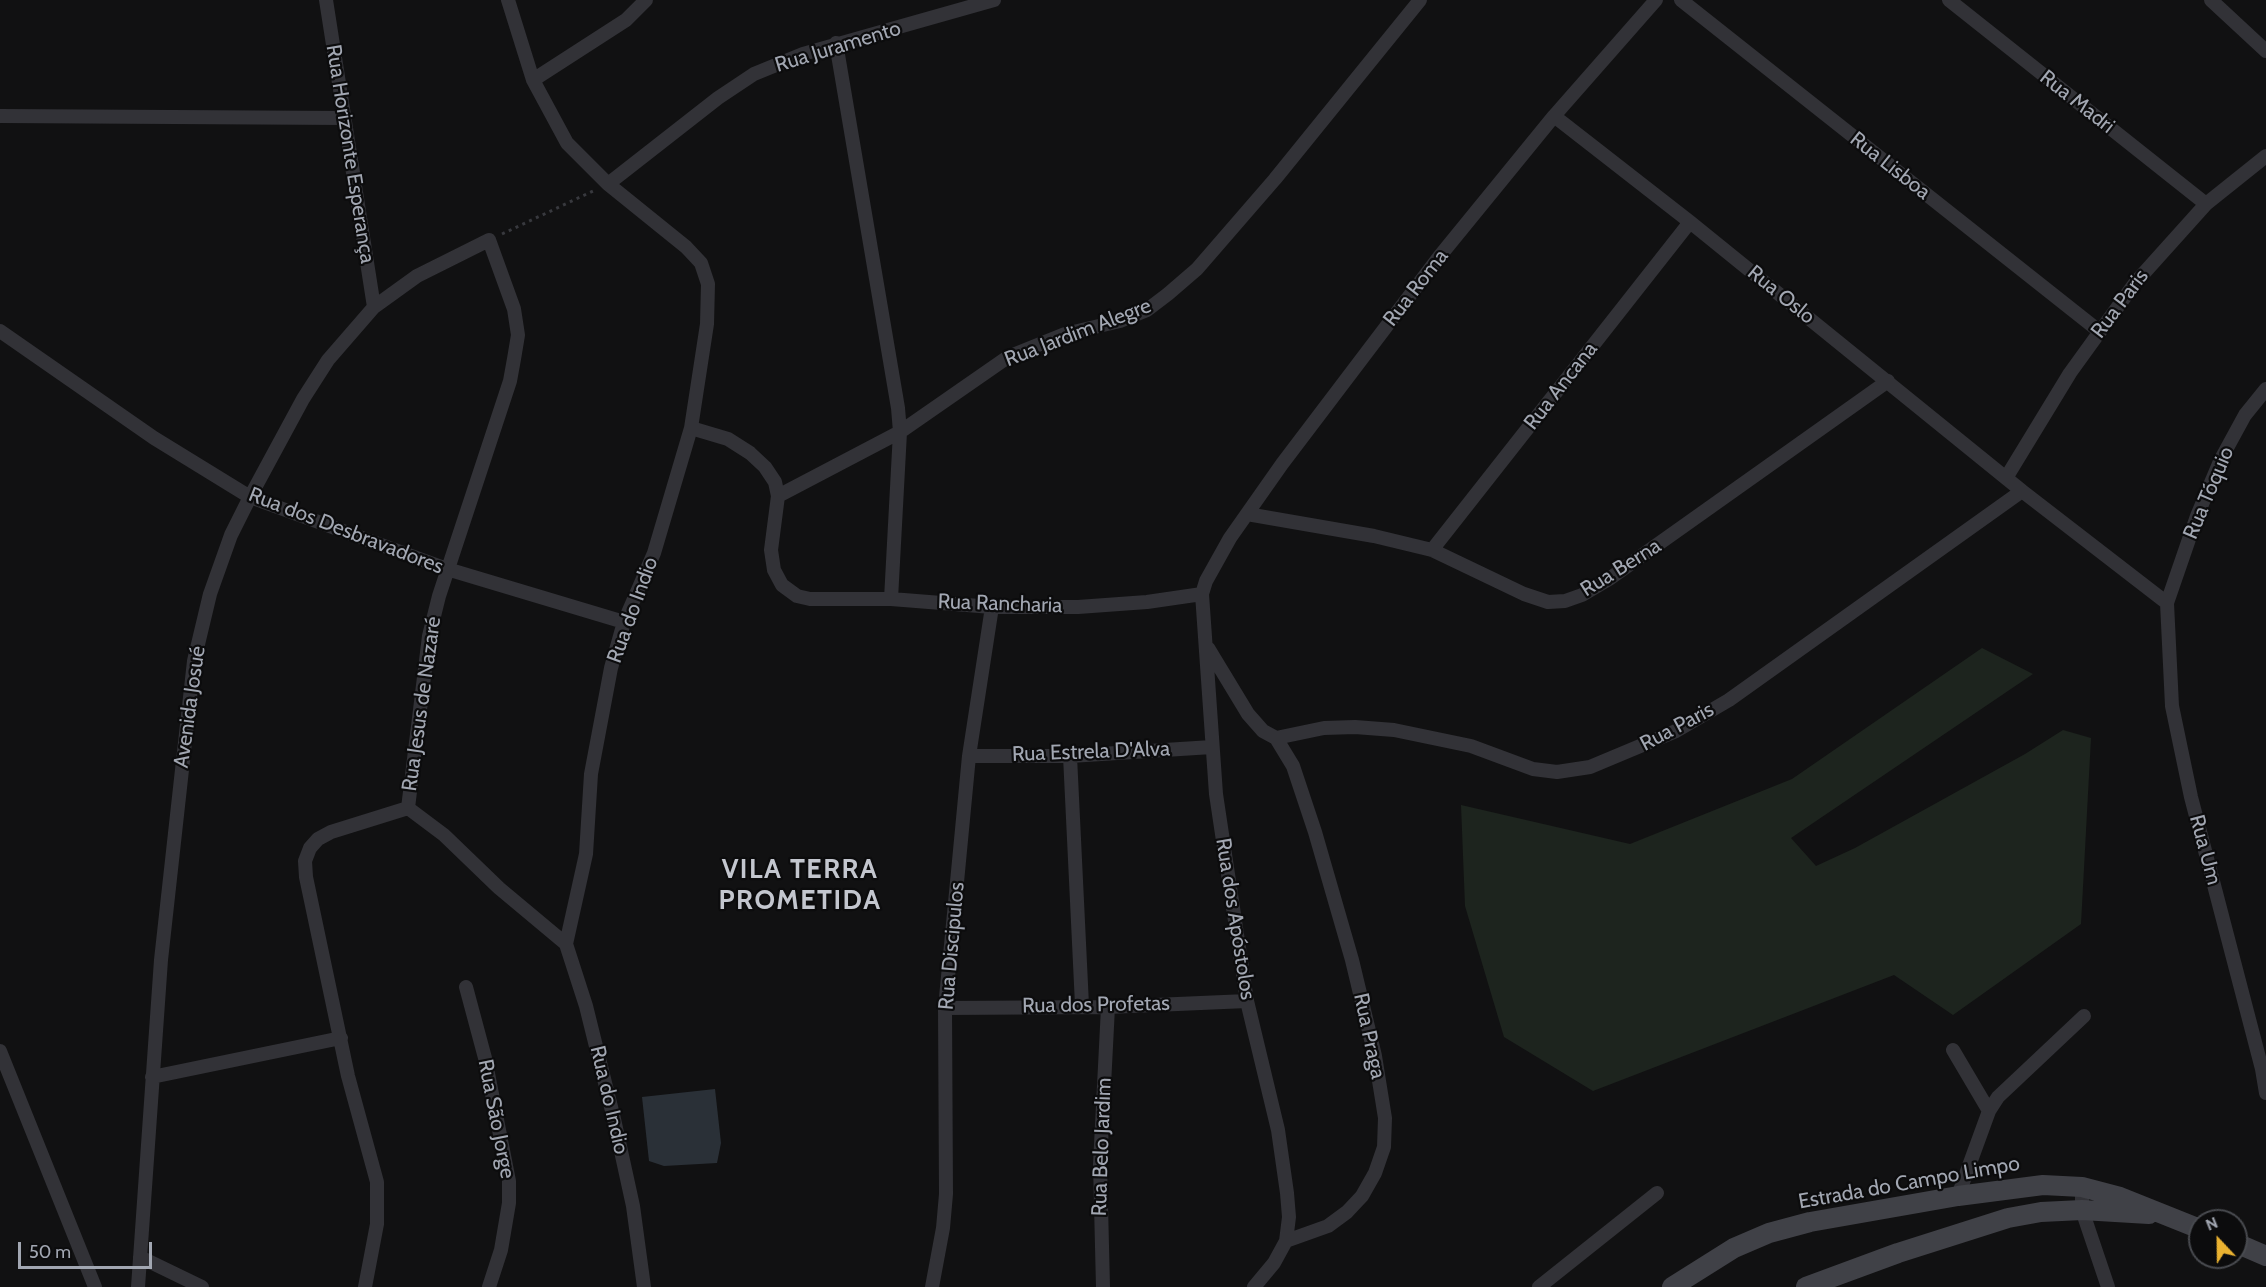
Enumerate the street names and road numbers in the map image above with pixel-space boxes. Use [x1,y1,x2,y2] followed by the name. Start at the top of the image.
[772,16,904,78] street label: Rua Juramento
[320,43,380,265] street label: Rua Horizonte Esperança
[2035,65,2119,139] street label: Rua Madri
[1845,127,1935,205] street label: Rua Lisboa
[1378,245,1454,331] street label: Rua Roma
[1742,260,1820,330] street label: Rua Oslo
[2086,265,2154,343] street label: Rua Paris
[1001,293,1155,373] street label: Rua Jardim Alegre
[1519,337,1603,435] street label: Rua Ancana
[2178,443,2240,543] street label: Rua Tóquio
[245,482,447,580] street label: Rua dos Desbravadores
[1576,533,1666,603] street label: Rua Berna
[602,554,664,666] street label: Rua do Indio
[937,589,1063,619] street label: Rua Rancharia
[397,615,447,793] street label: Rua Jesus de Nazaré
[169,644,211,770] street label: Avenida Josué
[1636,697,1718,757] street label: Rua Paris
[1011,737,1171,767] street label: Rua Estrela D'Alva
[2184,812,2226,888] street label: Rua Um
[1210,836,1260,1002] street label: Rua dos Apóstolos
[934,881,970,1011] street label: Rua Discipulos
[1022,991,1170,1019] street label: Rua dos Profetas
[1348,991,1390,1081] street label: Rua Praga
[584,1043,634,1157] street label: Rua do Indio
[472,1057,520,1181] street label: Rua São Jorge
[1087,1077,1117,1217] street label: Rua Belo Jardim
[1796,1151,2022,1215] street label: Estrada do Campo Limpo

